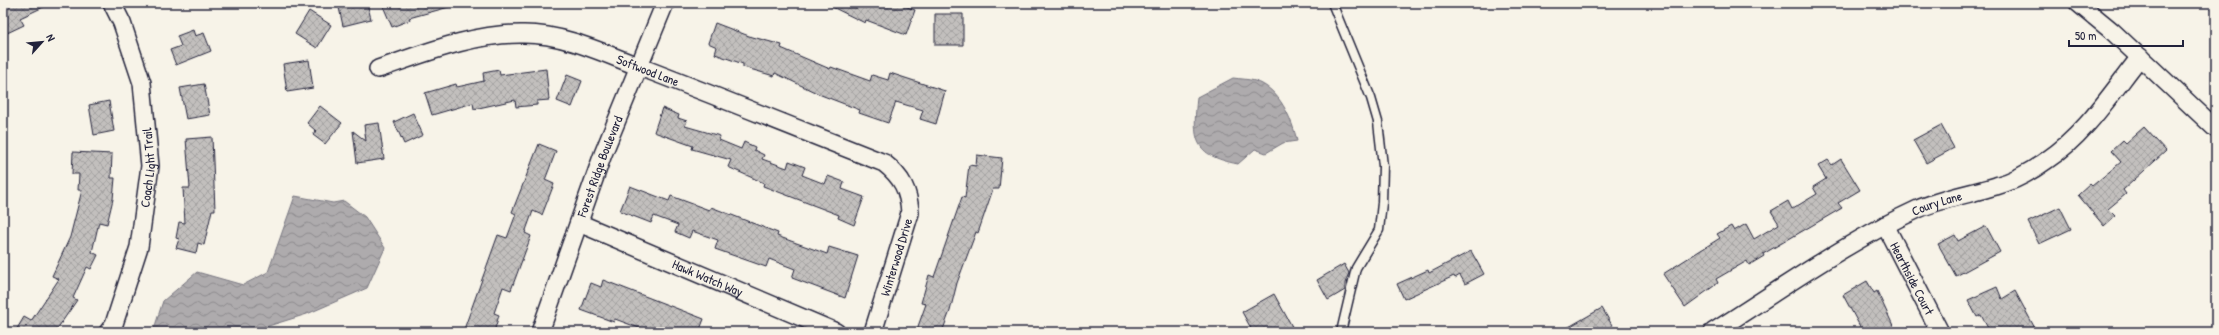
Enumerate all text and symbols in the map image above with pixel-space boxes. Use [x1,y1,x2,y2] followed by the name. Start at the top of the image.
[22,22,62,62] north arrow
[2069,22,2183,48] scale bar
[2075,27,2096,44] text: 50 m
[43,32,59,43] text: N
[614,50,682,90] street label: Softwood Lane
[572,113,627,220] street label: Forest Ridge Boulevard
[135,126,159,209] street label: Coach Light Trail
[1908,186,1964,220] street label: Coury Lane
[876,216,916,298] street label: Winterwood Drive
[1886,239,1939,318] street label: Hearthside Court
[670,255,747,301] street label: Hawk Watch Way

